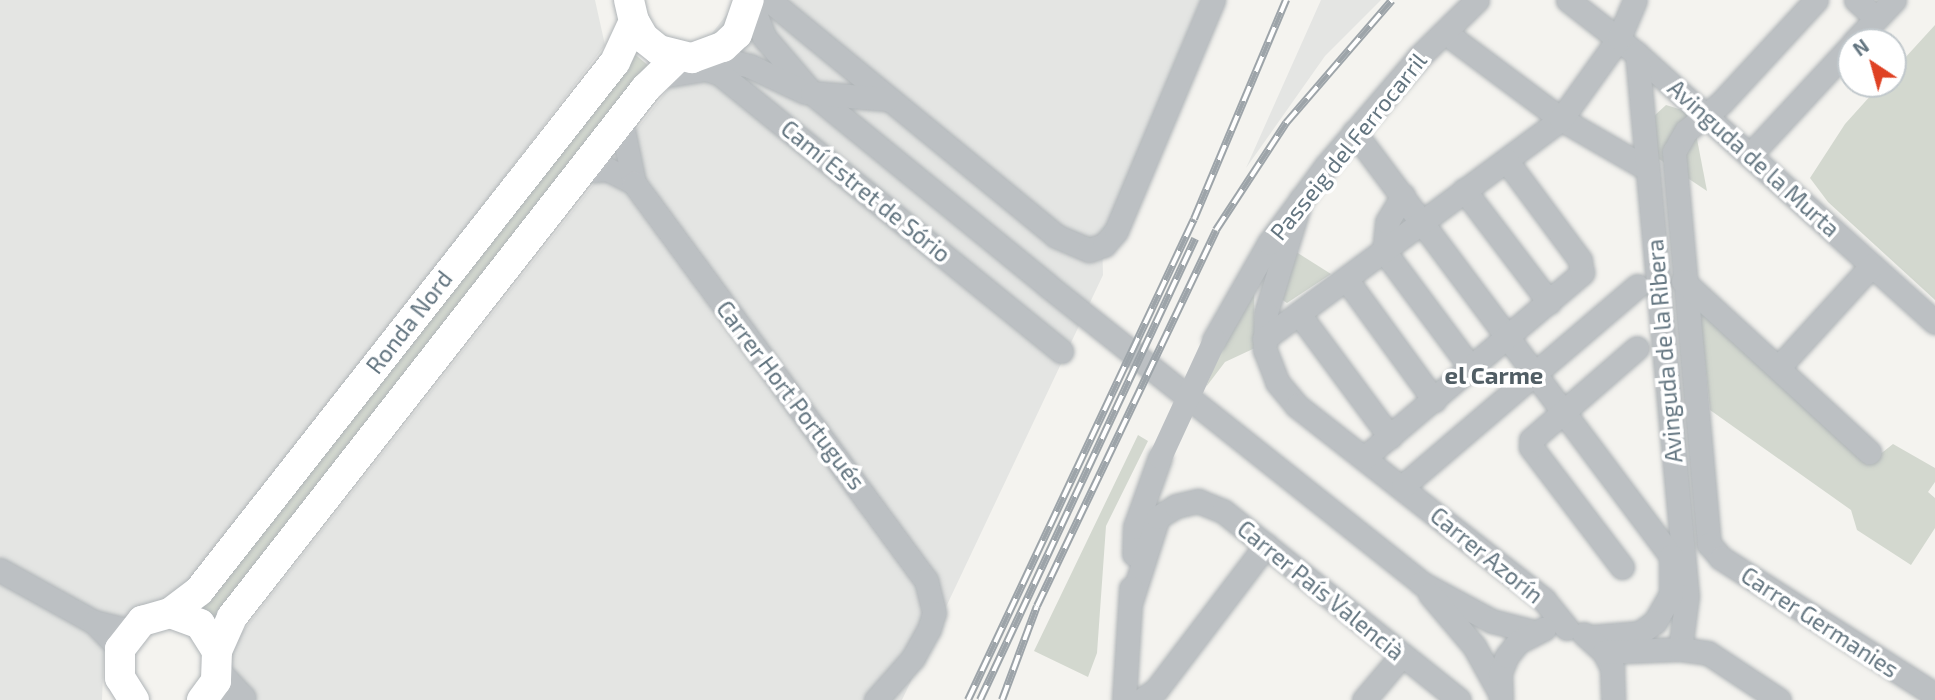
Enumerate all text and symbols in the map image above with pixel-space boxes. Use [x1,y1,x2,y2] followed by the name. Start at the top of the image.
[1837,28,1907,98] north arrow
[1848,34,1873,61] text: N
[1264,47,1432,245] street label: Passeig del Ferrocarril
[1663,74,1845,242] street label: Avinguda de la Murta
[776,114,956,268] street label: Camí Estret de Sório
[1640,238,1688,464] street label: Avinguda de la Ribera
[360,265,458,379] street label: Ronda Nord
[711,295,871,495] street label: Carrer Hort Portugués
[1444,361,1544,389] district label: el Carme
[1425,501,1549,609] street label: Carrer Azorín
[1232,514,1410,666] street label: Carrer País Valencià
[1736,561,1904,683] street label: Carrer Germanies

